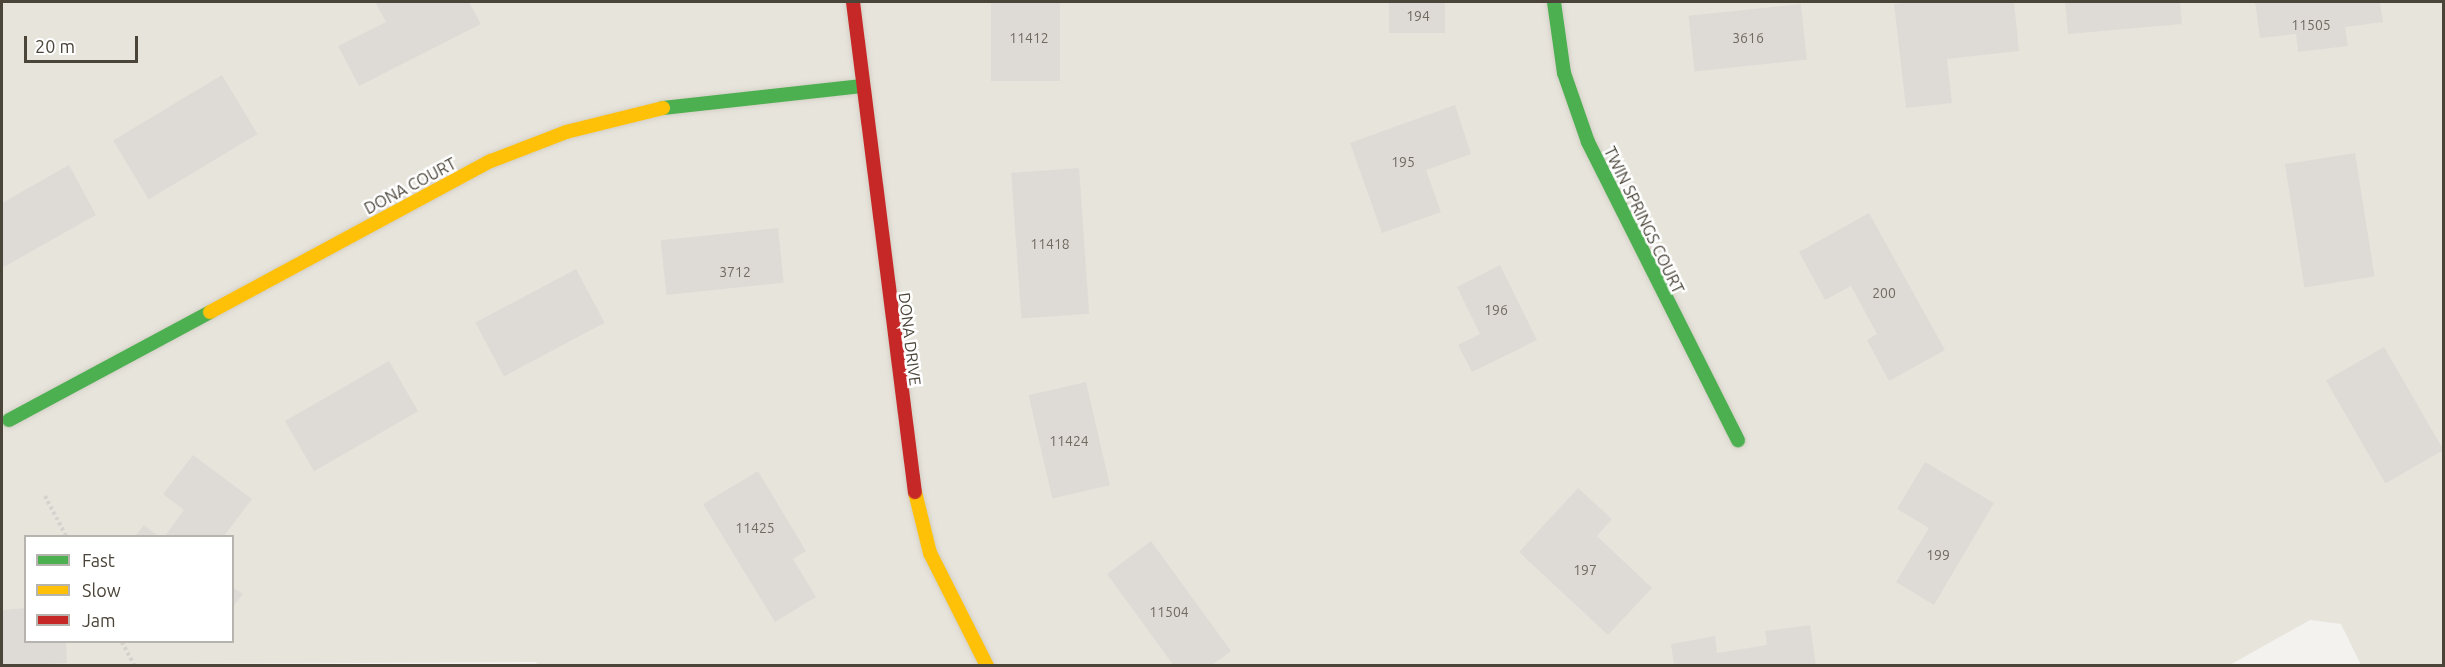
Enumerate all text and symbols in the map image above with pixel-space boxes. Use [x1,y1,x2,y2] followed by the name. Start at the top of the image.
[1406,8,1430,24] house number: 194
[2291,17,2331,33] house number: 11505
[27,24,141,62] scale bar
[1009,30,1049,46] house number: 11412
[1732,30,1764,46] house number: 3616
[35,36,75,56] text: 20 m
[1600,143,1688,297] street label: TWIN SPRINGS COURT
[361,154,459,218] street label: DONA COURT
[1391,154,1415,170] house number: 195
[1030,236,1070,252] house number: 11418
[719,264,751,280] house number: 3712
[1872,285,1896,301] house number: 200
[895,291,925,387] street label: DONA DRIVE
[1484,302,1508,318] house number: 196
[1049,433,1089,449] house number: 11424
[735,520,775,536] house number: 11425
[24,535,234,643] legend
[1926,547,1950,563] house number: 199
[82,550,115,570] text: Fast
[1573,562,1597,578] house number: 197
[82,580,121,600] text: Slow
[1149,604,1189,620] house number: 11504
[82,610,116,630] text: Jam

